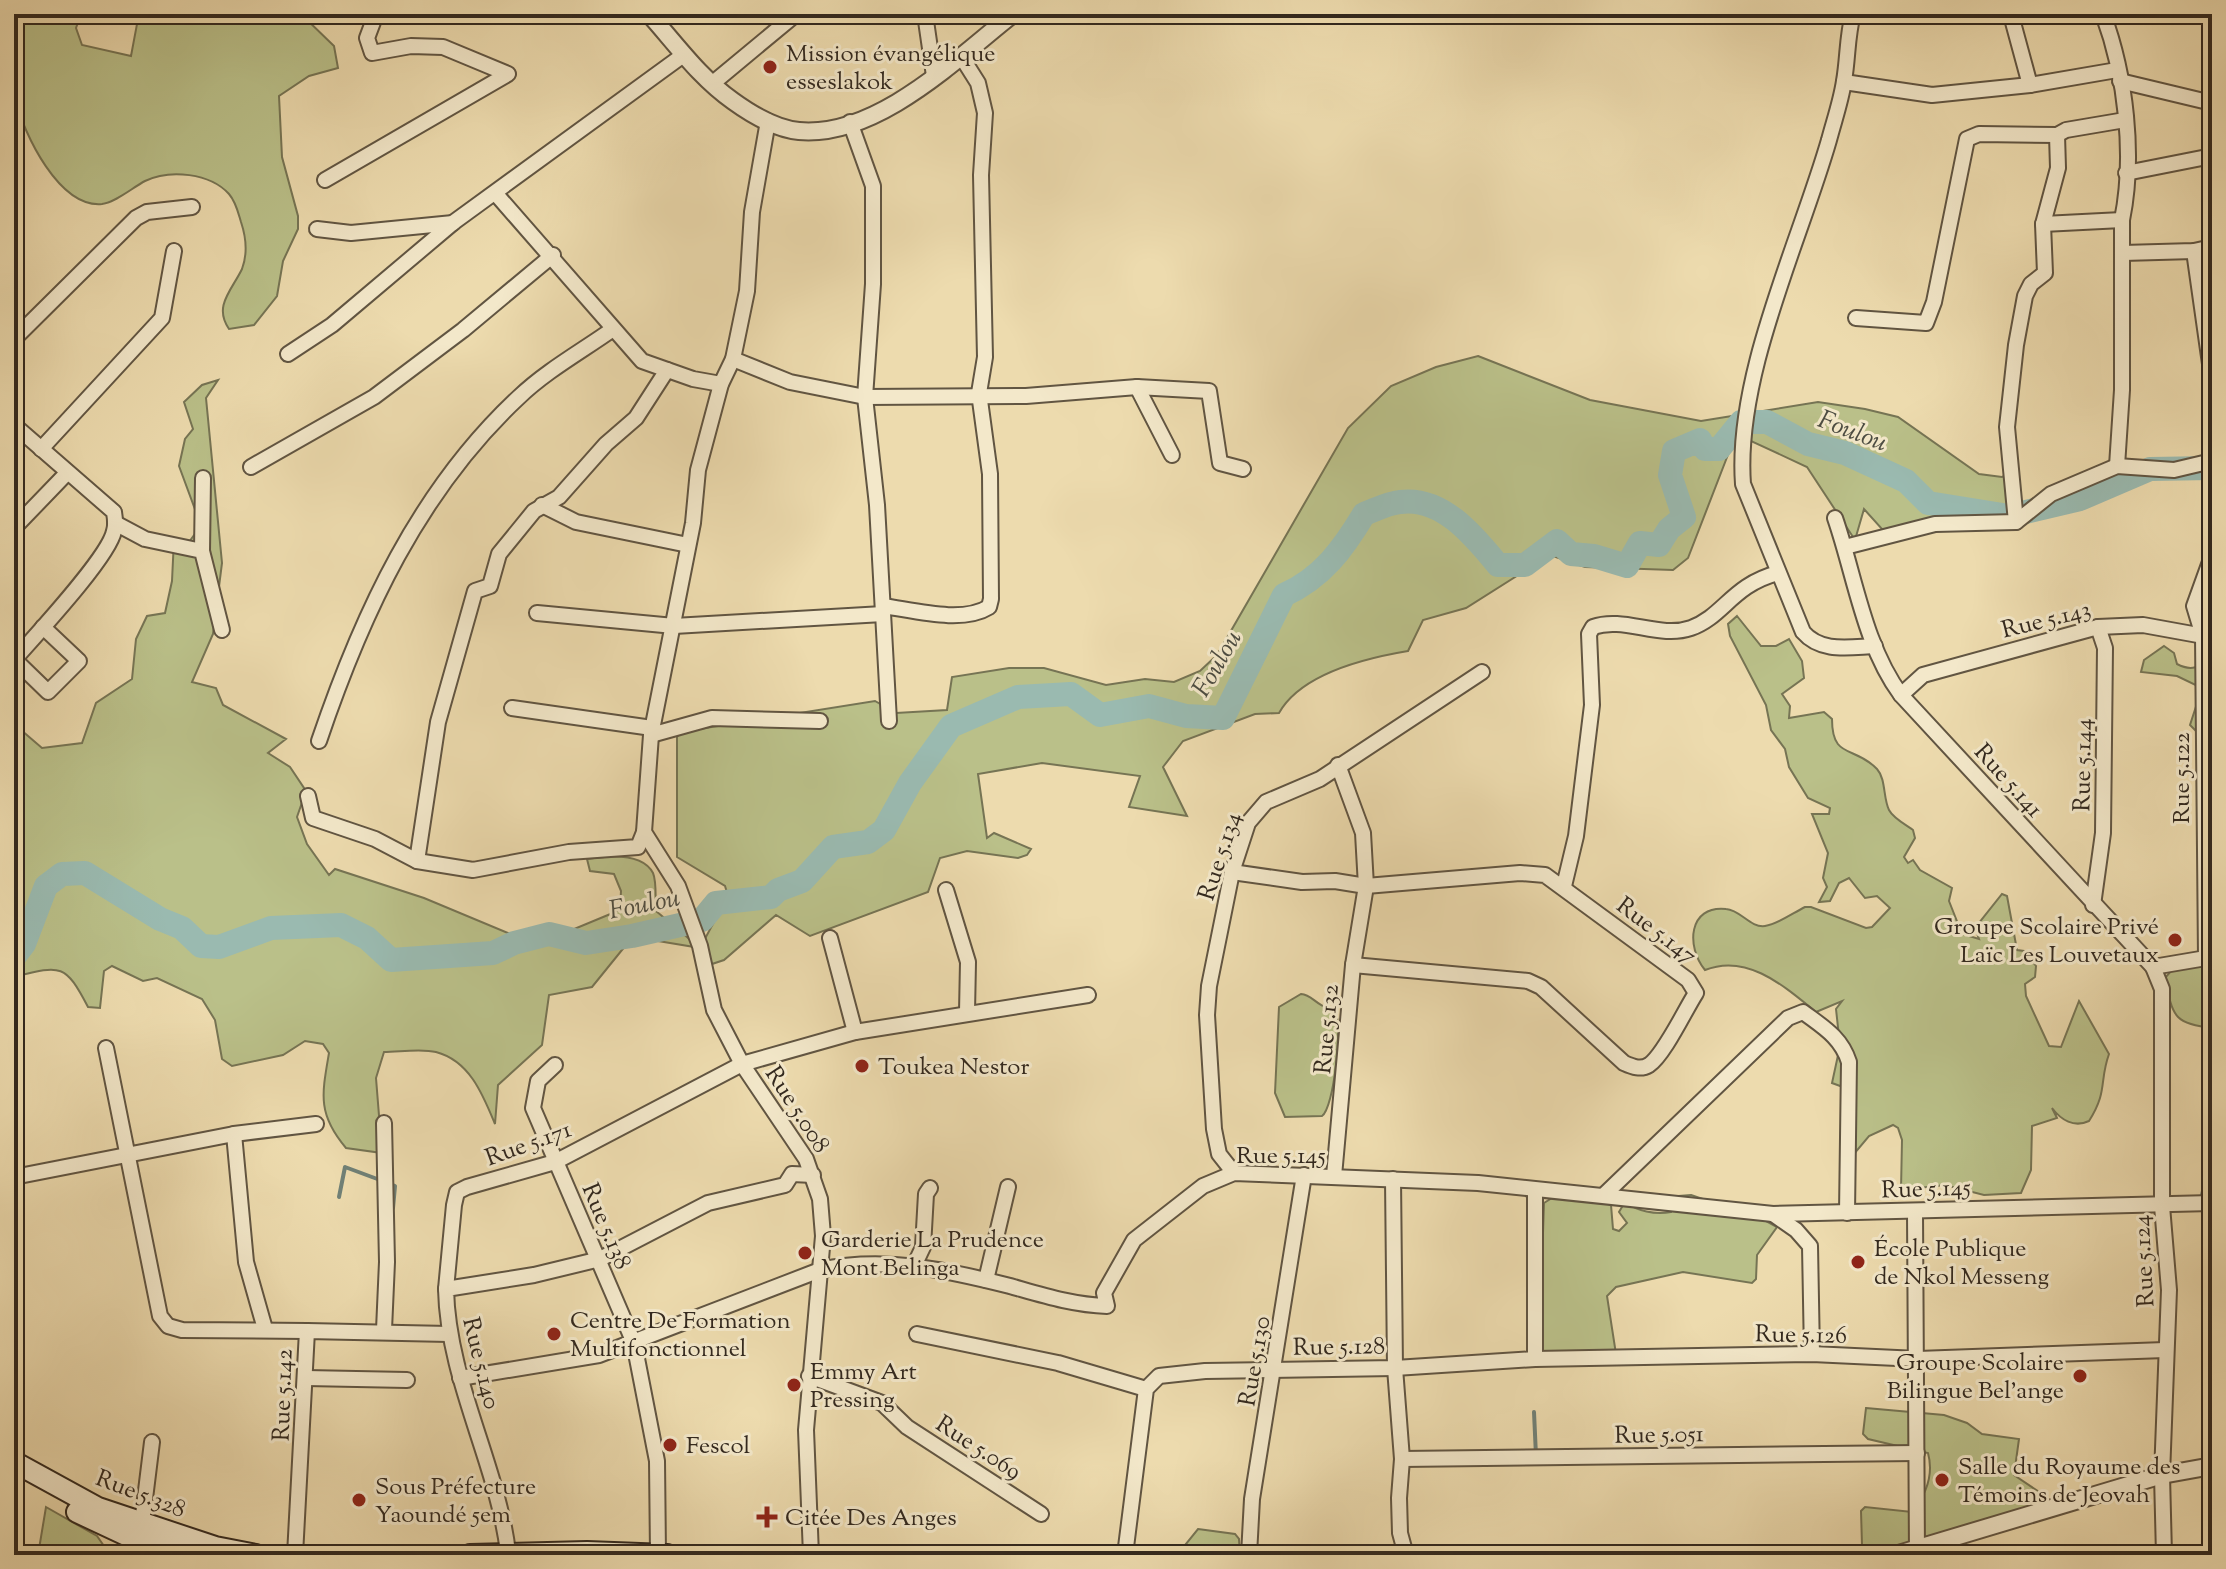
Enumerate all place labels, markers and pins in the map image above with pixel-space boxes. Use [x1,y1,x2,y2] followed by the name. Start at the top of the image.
[786,38,995,100] place label: Mission évangélique esseslakok
[761,58,779,76] marker: Mission évangélique esseslakok
[1934,911,2159,973] place label: Groupe Scolaire Privé Laïc Les Louvetaux
[2166,931,2184,949] marker: Groupe Scolaire Privé Laïc Les Louvetaux
[878,1051,1029,1085] place label: Toukea Nestor
[853,1057,871,1075] marker: Toukea Nestor
[821,1224,1044,1286] place label: Garderie La Prudence Mont Belinga
[1874,1233,2050,1295] place label: École Publique de Nkol Messeng
[796,1244,814,1262] marker: Garderie La Prudence Mont Belinga
[1849,1253,1867,1271] marker: École Publique de Nkol Messeng
[570,1305,791,1367] place label: Centre De Formation Multifonctionnel
[545,1325,563,1343] marker: Centre De Formation Multifonctionnel
[1887,1347,2064,1409] place label: Groupe Scolaire Bilingue Bel'ange
[810,1356,917,1418] place label: Emmy Art Pressing
[2071,1367,2089,1385] marker: Groupe Scolaire Bilingue Bel'ange
[785,1376,803,1394] marker: Emmy Art Pressing
[686,1430,750,1464] place label: Fescol
[661,1436,679,1454] marker: Fescol
[1958,1451,2180,1513] place label: Salle du Royaume des Témoins de Jeovah
[375,1471,536,1533] place label: Sous Préfecture Yaoundé 5em
[1933,1471,1951,1489] marker: Salle du Royaume des Témoins de Jeovah
[350,1491,368,1509] marker: Sous Préfecture Yaoundé 5em
[785,1502,957,1536] place label: Citée Des Anges
[756,1506,778,1528] marker: Citée Des Anges

